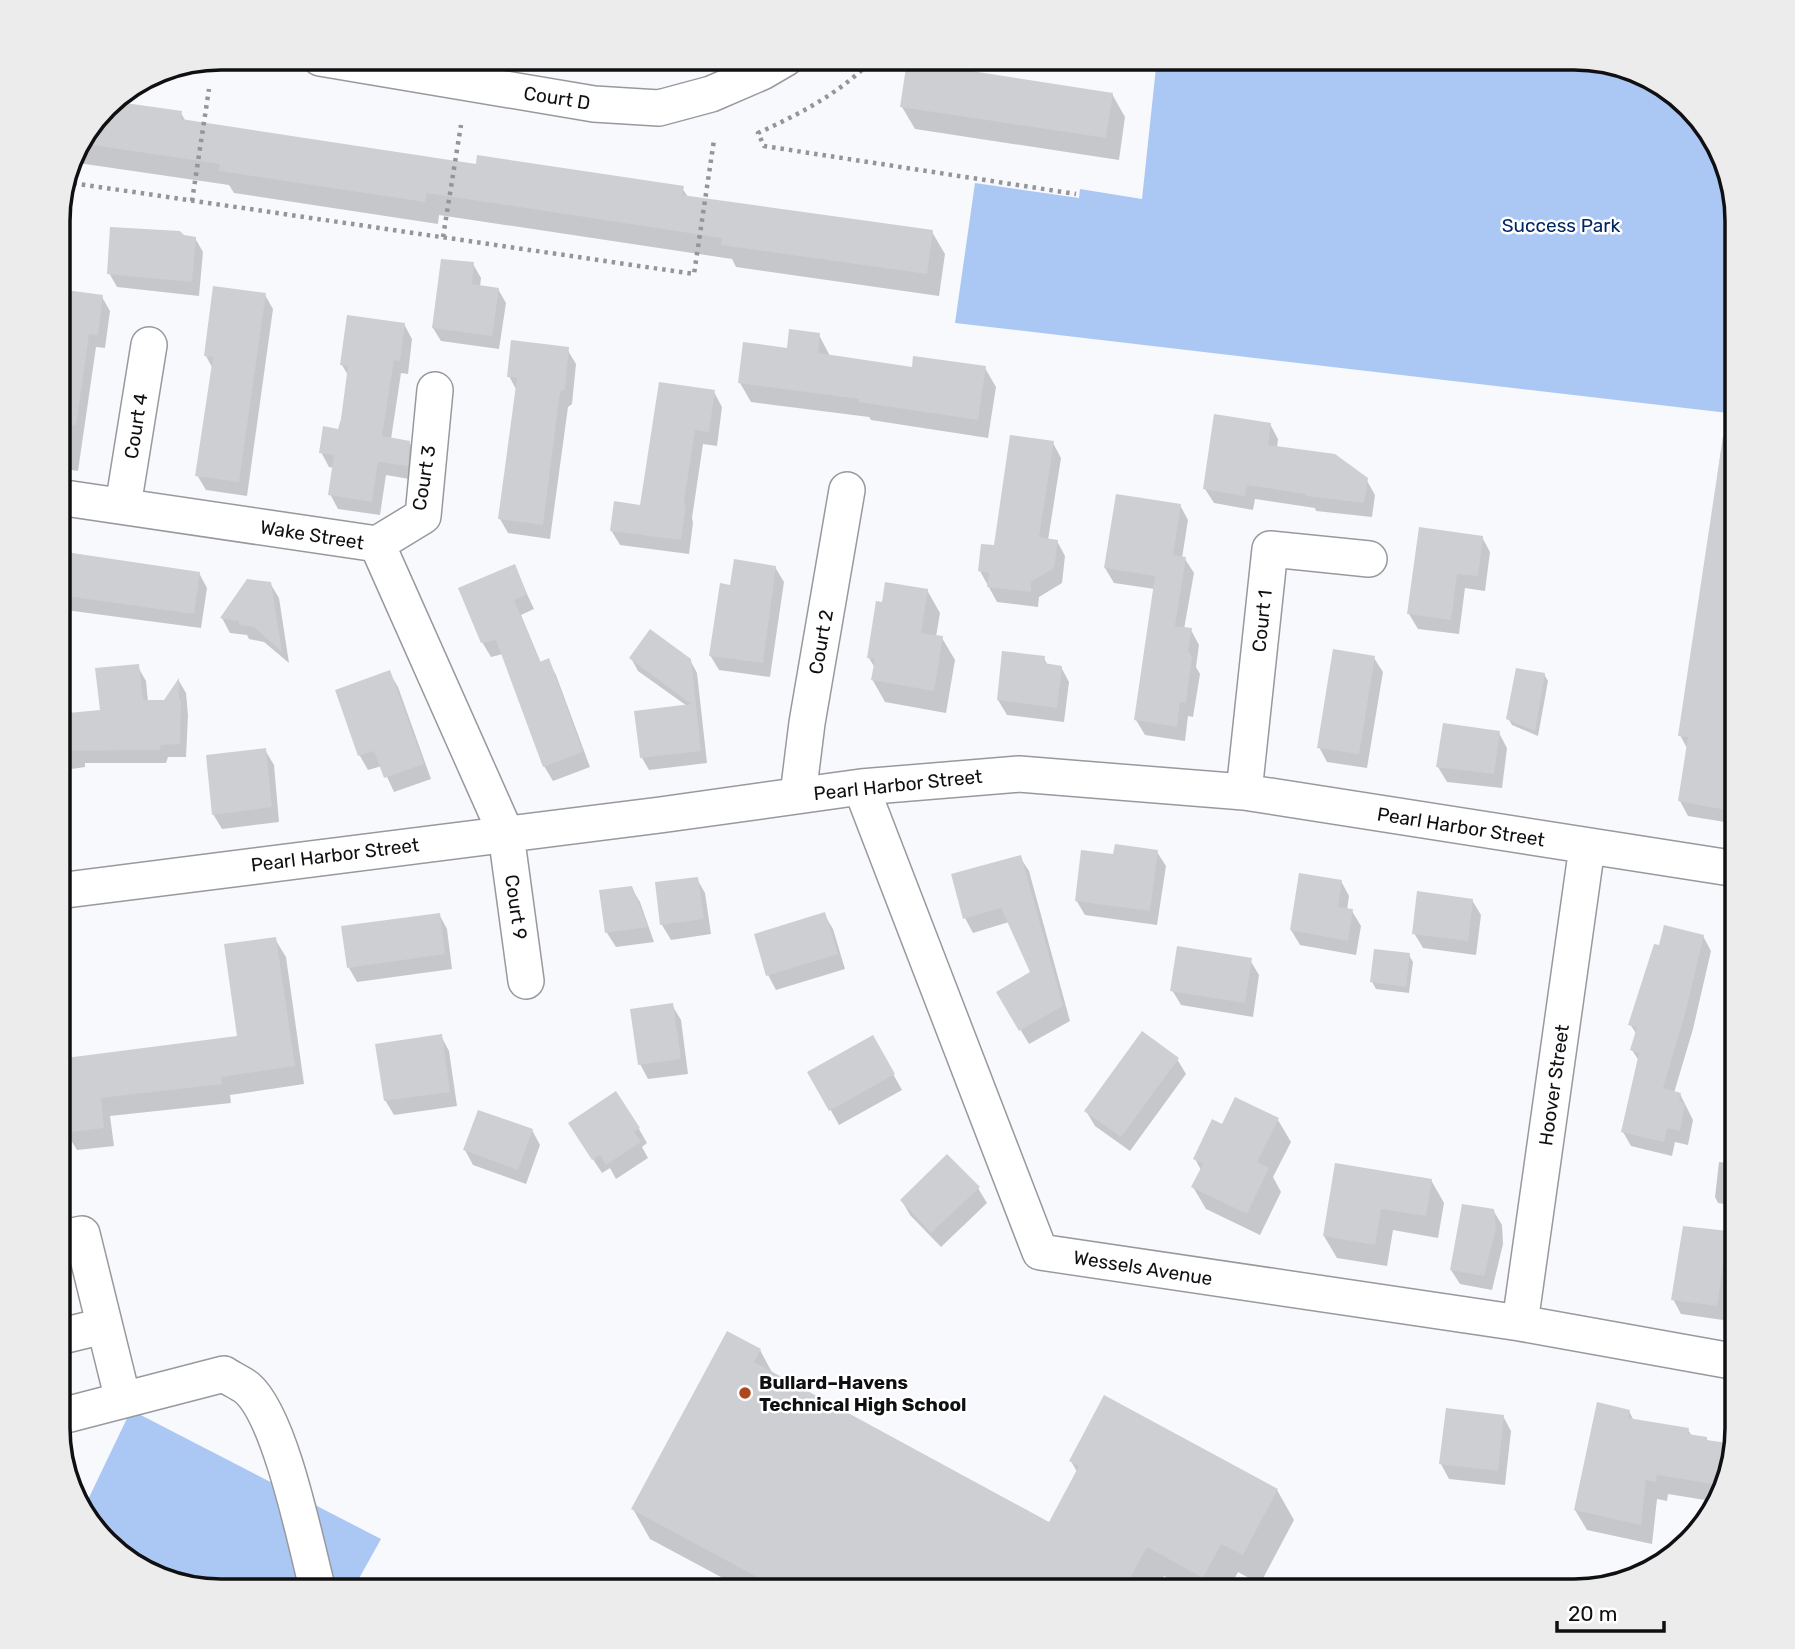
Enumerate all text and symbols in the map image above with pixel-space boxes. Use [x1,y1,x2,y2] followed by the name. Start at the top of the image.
[522,81,592,115] street label: Court D
[1502,214,1620,237] park label: Success Park
[119,391,153,460] street label: Court 4
[408,444,440,512] street label: Court 3
[258,515,366,555] street label: Wake Street
[1247,589,1277,653] street label: Court 1
[804,608,838,676] street label: Court 2
[812,765,984,805] street label: Pearl Harbor Street
[1375,802,1547,852] street label: Pearl Harbor Street
[249,833,421,877] street label: Pearl Harbor Street
[500,873,532,941] street label: Court 9
[1534,1022,1574,1147] street label: Hoover Street
[1072,1246,1214,1290] street label: Wessels Avenue
[759,1371,967,1416] place label: Bullard–Havens Technical High School
[737,1385,753,1401] marker: Bullard–Havens Technical High School
[1557,1590,1664,1634] scale bar
[1568,1601,1617,1626] text: 20 m

